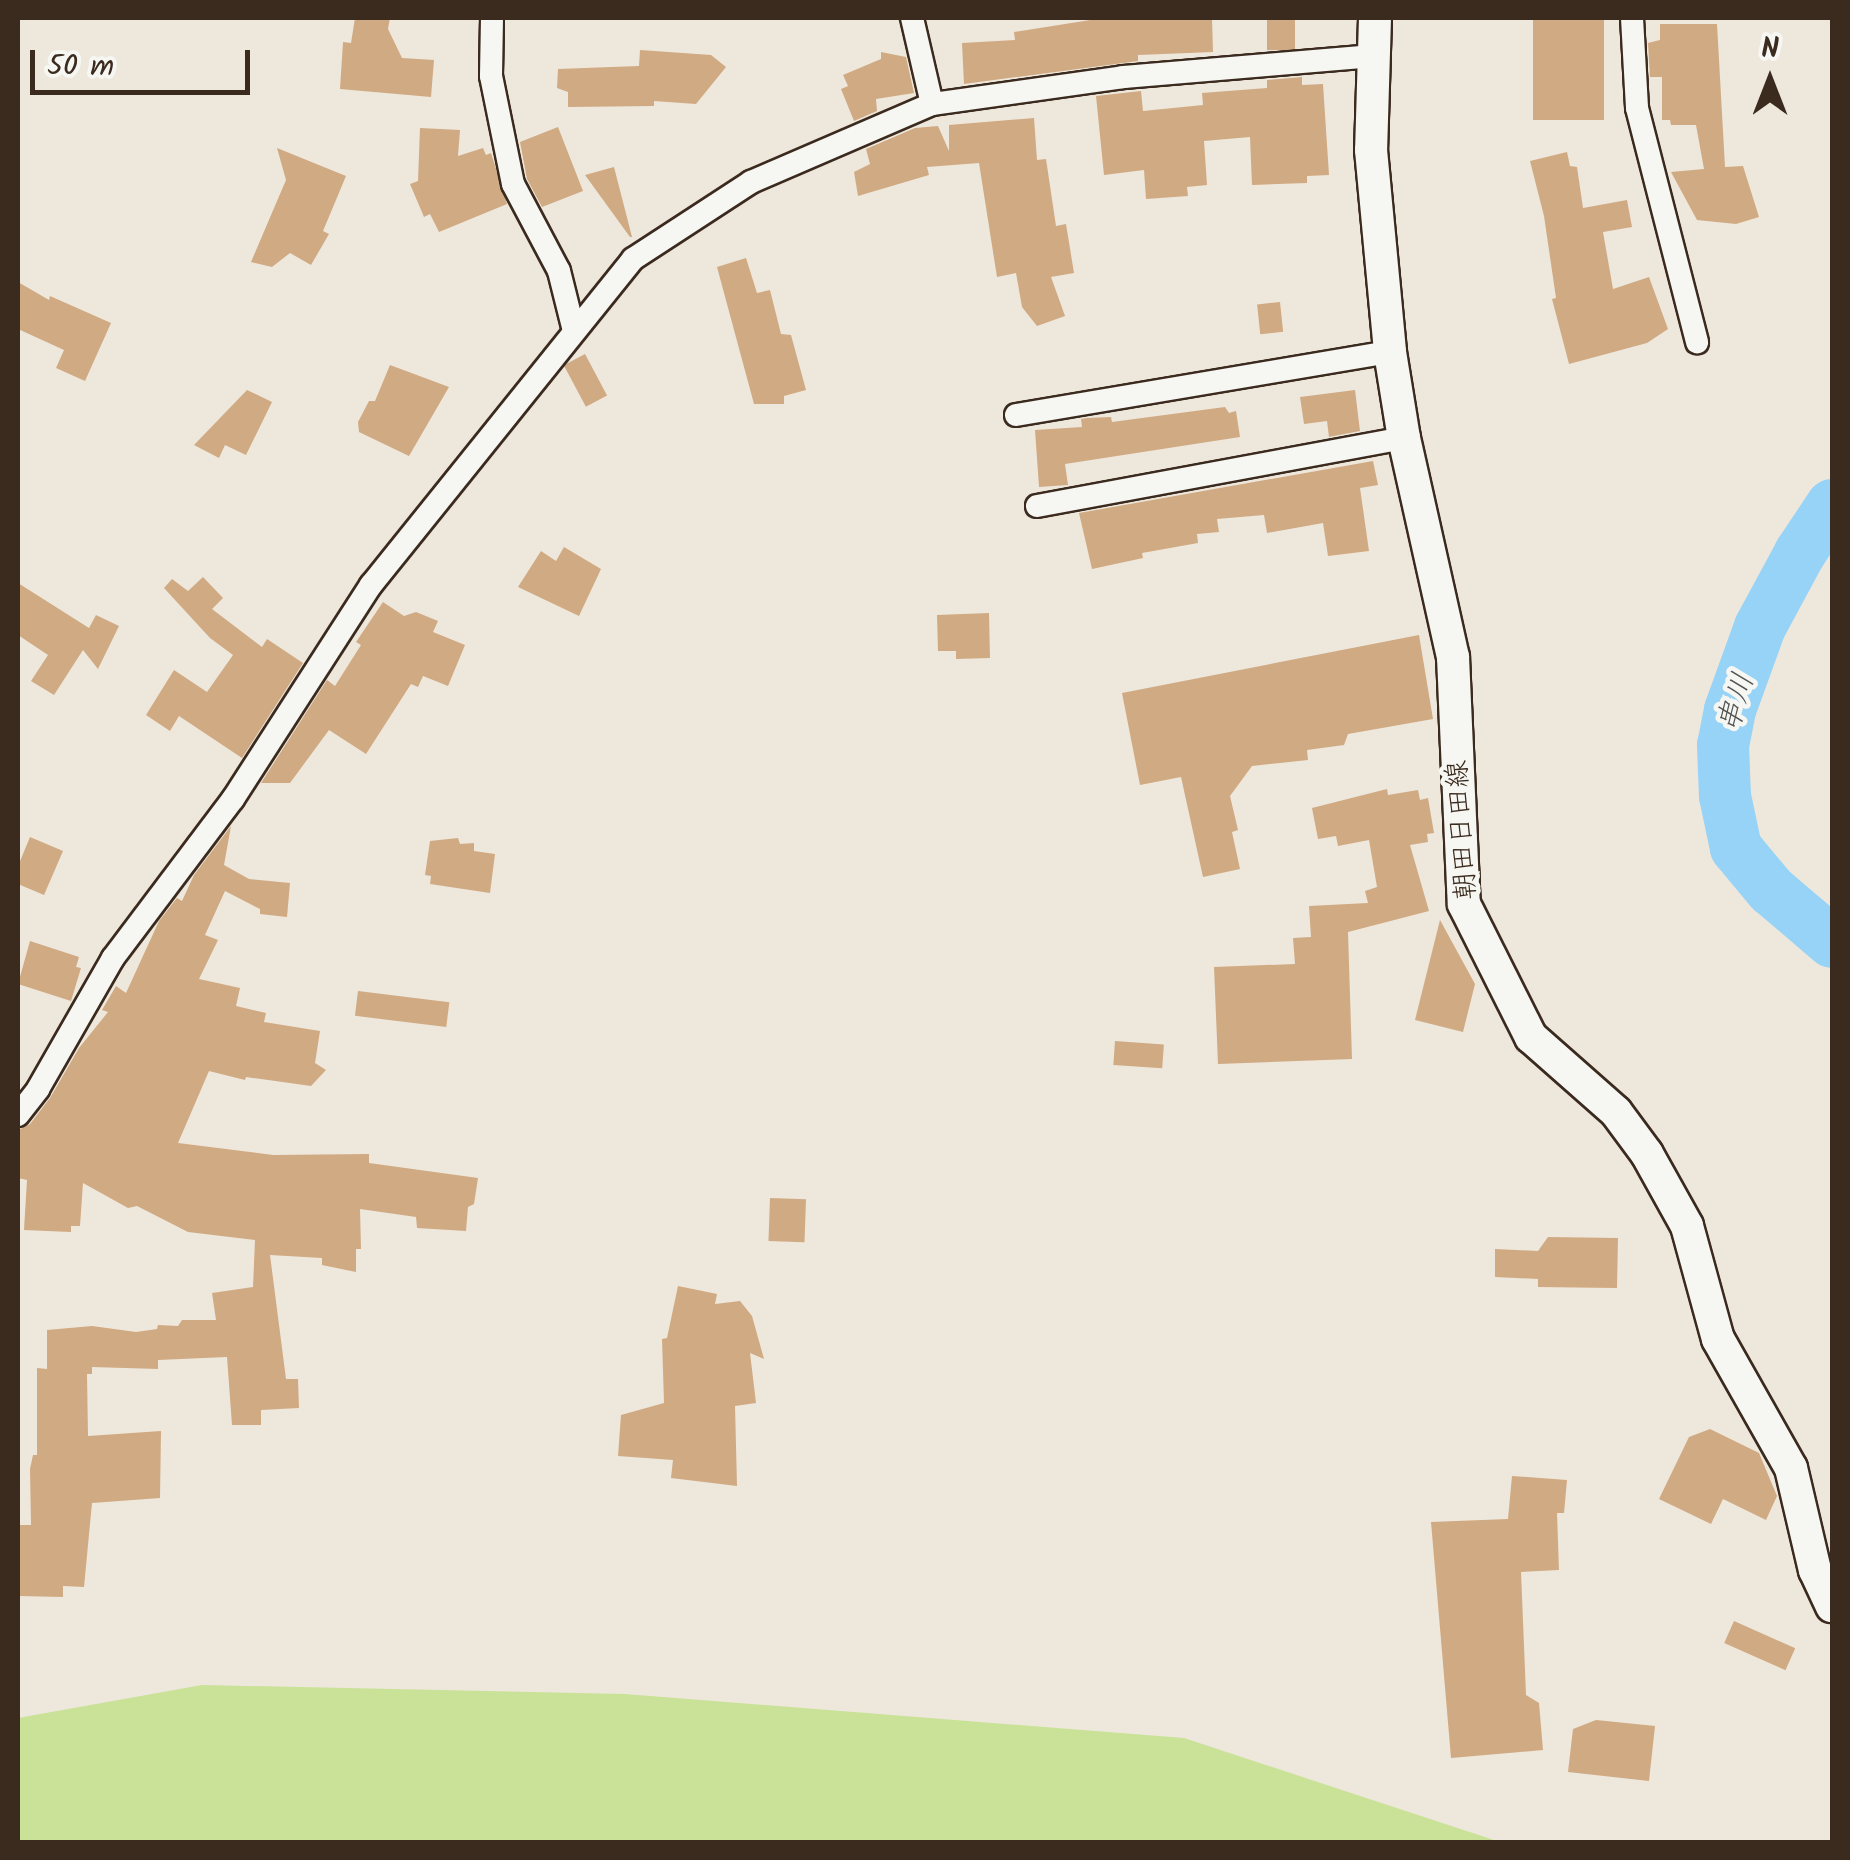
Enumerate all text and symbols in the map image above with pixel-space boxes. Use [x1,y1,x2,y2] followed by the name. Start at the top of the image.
[1761,27,1779,72] text: N
[35,30,255,92] scale bar
[1720,30,1820,130] north arrow
[47,43,114,91] text: 50 m
[1711,669,1763,737] water label: 串川
[1441,759,1485,901] street label: 朝田日田線

